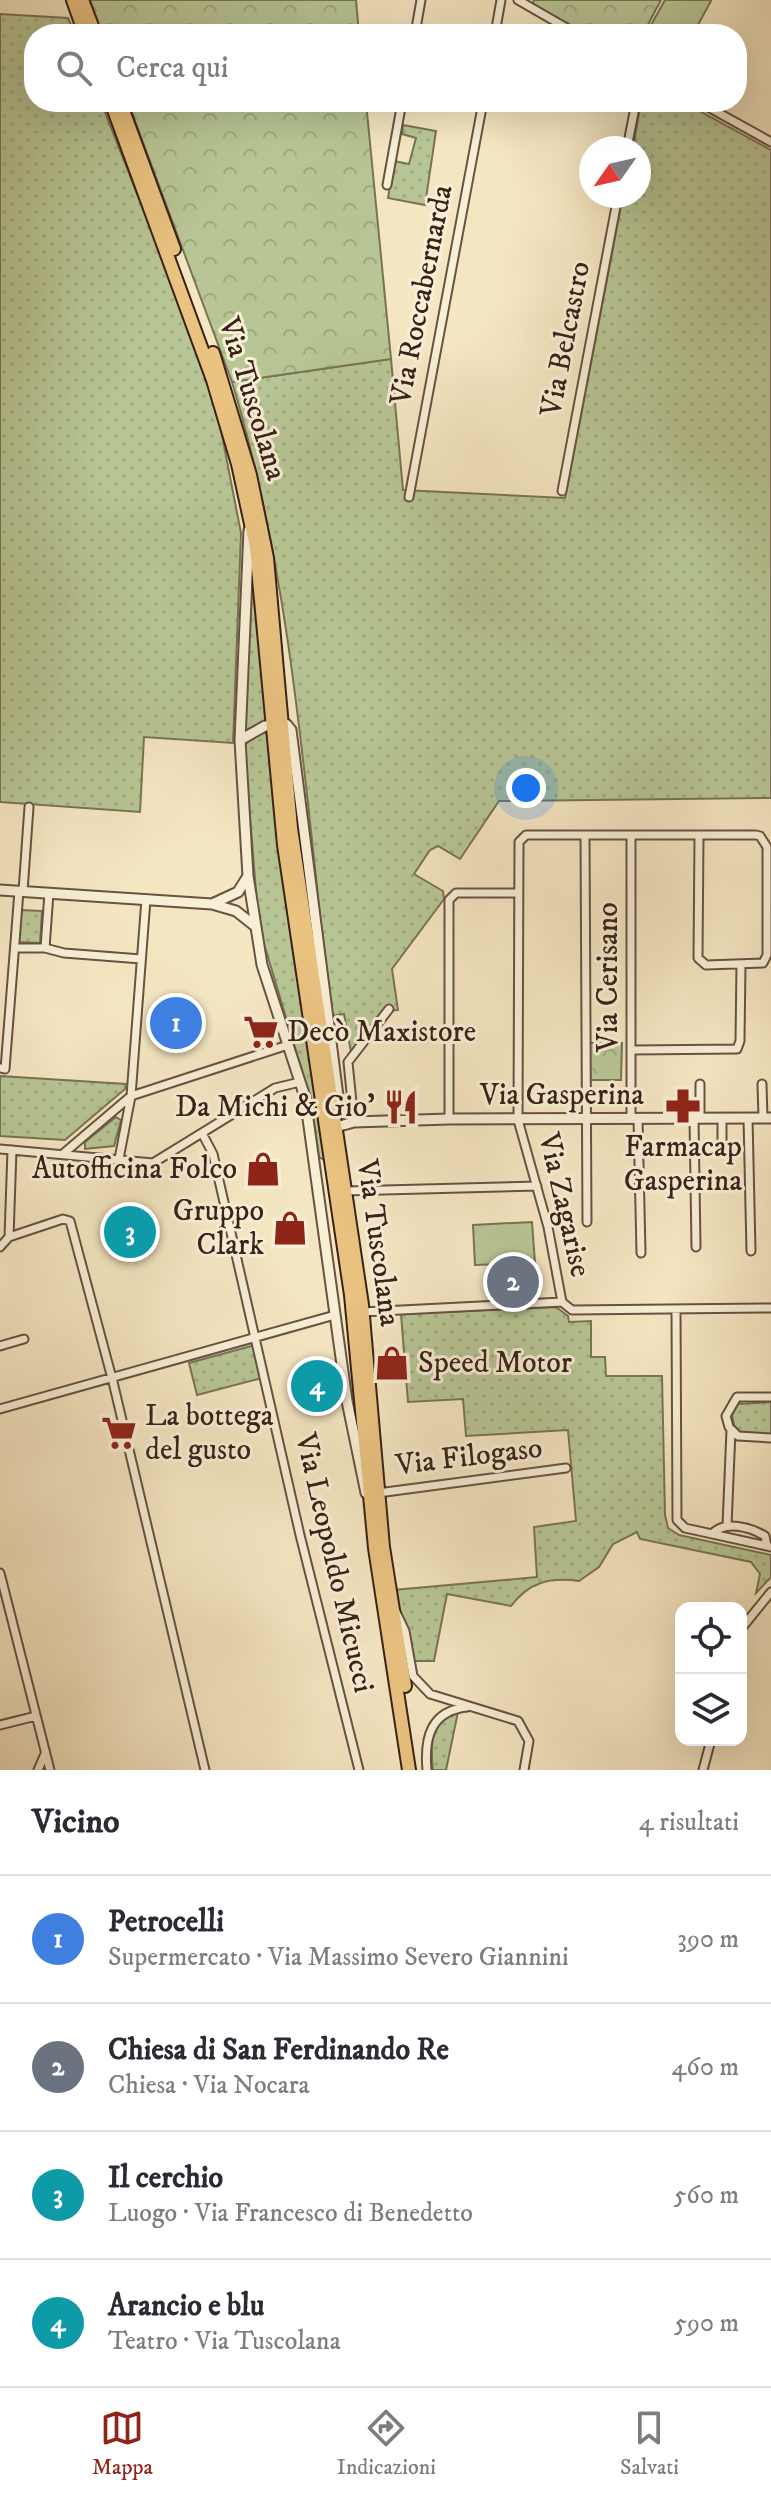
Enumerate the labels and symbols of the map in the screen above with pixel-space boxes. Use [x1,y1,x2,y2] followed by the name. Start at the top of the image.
[579,136,651,208] north arrow
[382,182,462,409] street label: Via Roccabernarda
[533,258,599,421] street label: Via Belcastro
[209,312,294,485] street label: Via Tuscolana
[506,768,546,808] your location
[590,902,627,1053] street label: Via Cerisano
[150,993,202,1053] pin: 1
[242,1013,280,1051] supermarket icon: Decò Maxistore
[287,1014,476,1051] place label: Decò Maxistore
[479,1077,644,1114] street label: Via Gasperina
[664,1087,702,1125] pharmacy icon: Farmacap Gasperina
[382,1088,420,1126] restaurant icon: Da Michi & Gio'
[175,1089,375,1126] place label: Da Michi & Gio'
[529,1129,598,1280] street label: Via Zagarise
[624,1129,743,1200] place label: Farmacap Gasperina
[244,1150,282,1188] shop icon: Autofficina Folco
[32,1151,237,1188] place label: Autofficina Folco
[348,1156,408,1329] street label: Via Tuscolana
[173,1193,264,1264] place label: Gruppo Clark
[104,1202,156,1262] pin: 3
[271,1209,309,1247] shop icon: Gruppo Clark
[487,1252,539,1312] pin: 2
[373,1344,411,1382] shop icon: Speed Motor
[418,1345,572,1382] place label: Speed Motor
[291,1356,343,1416] pin: 4
[145,1398,274,1469] place label: La bottega del gusto
[100,1414,138,1452] supermarket icon: La bottega del gusto
[286,1429,382,1696] street label: Via Leopoldo Micucci
[393,1430,544,1484] street label: Via Filogaso

